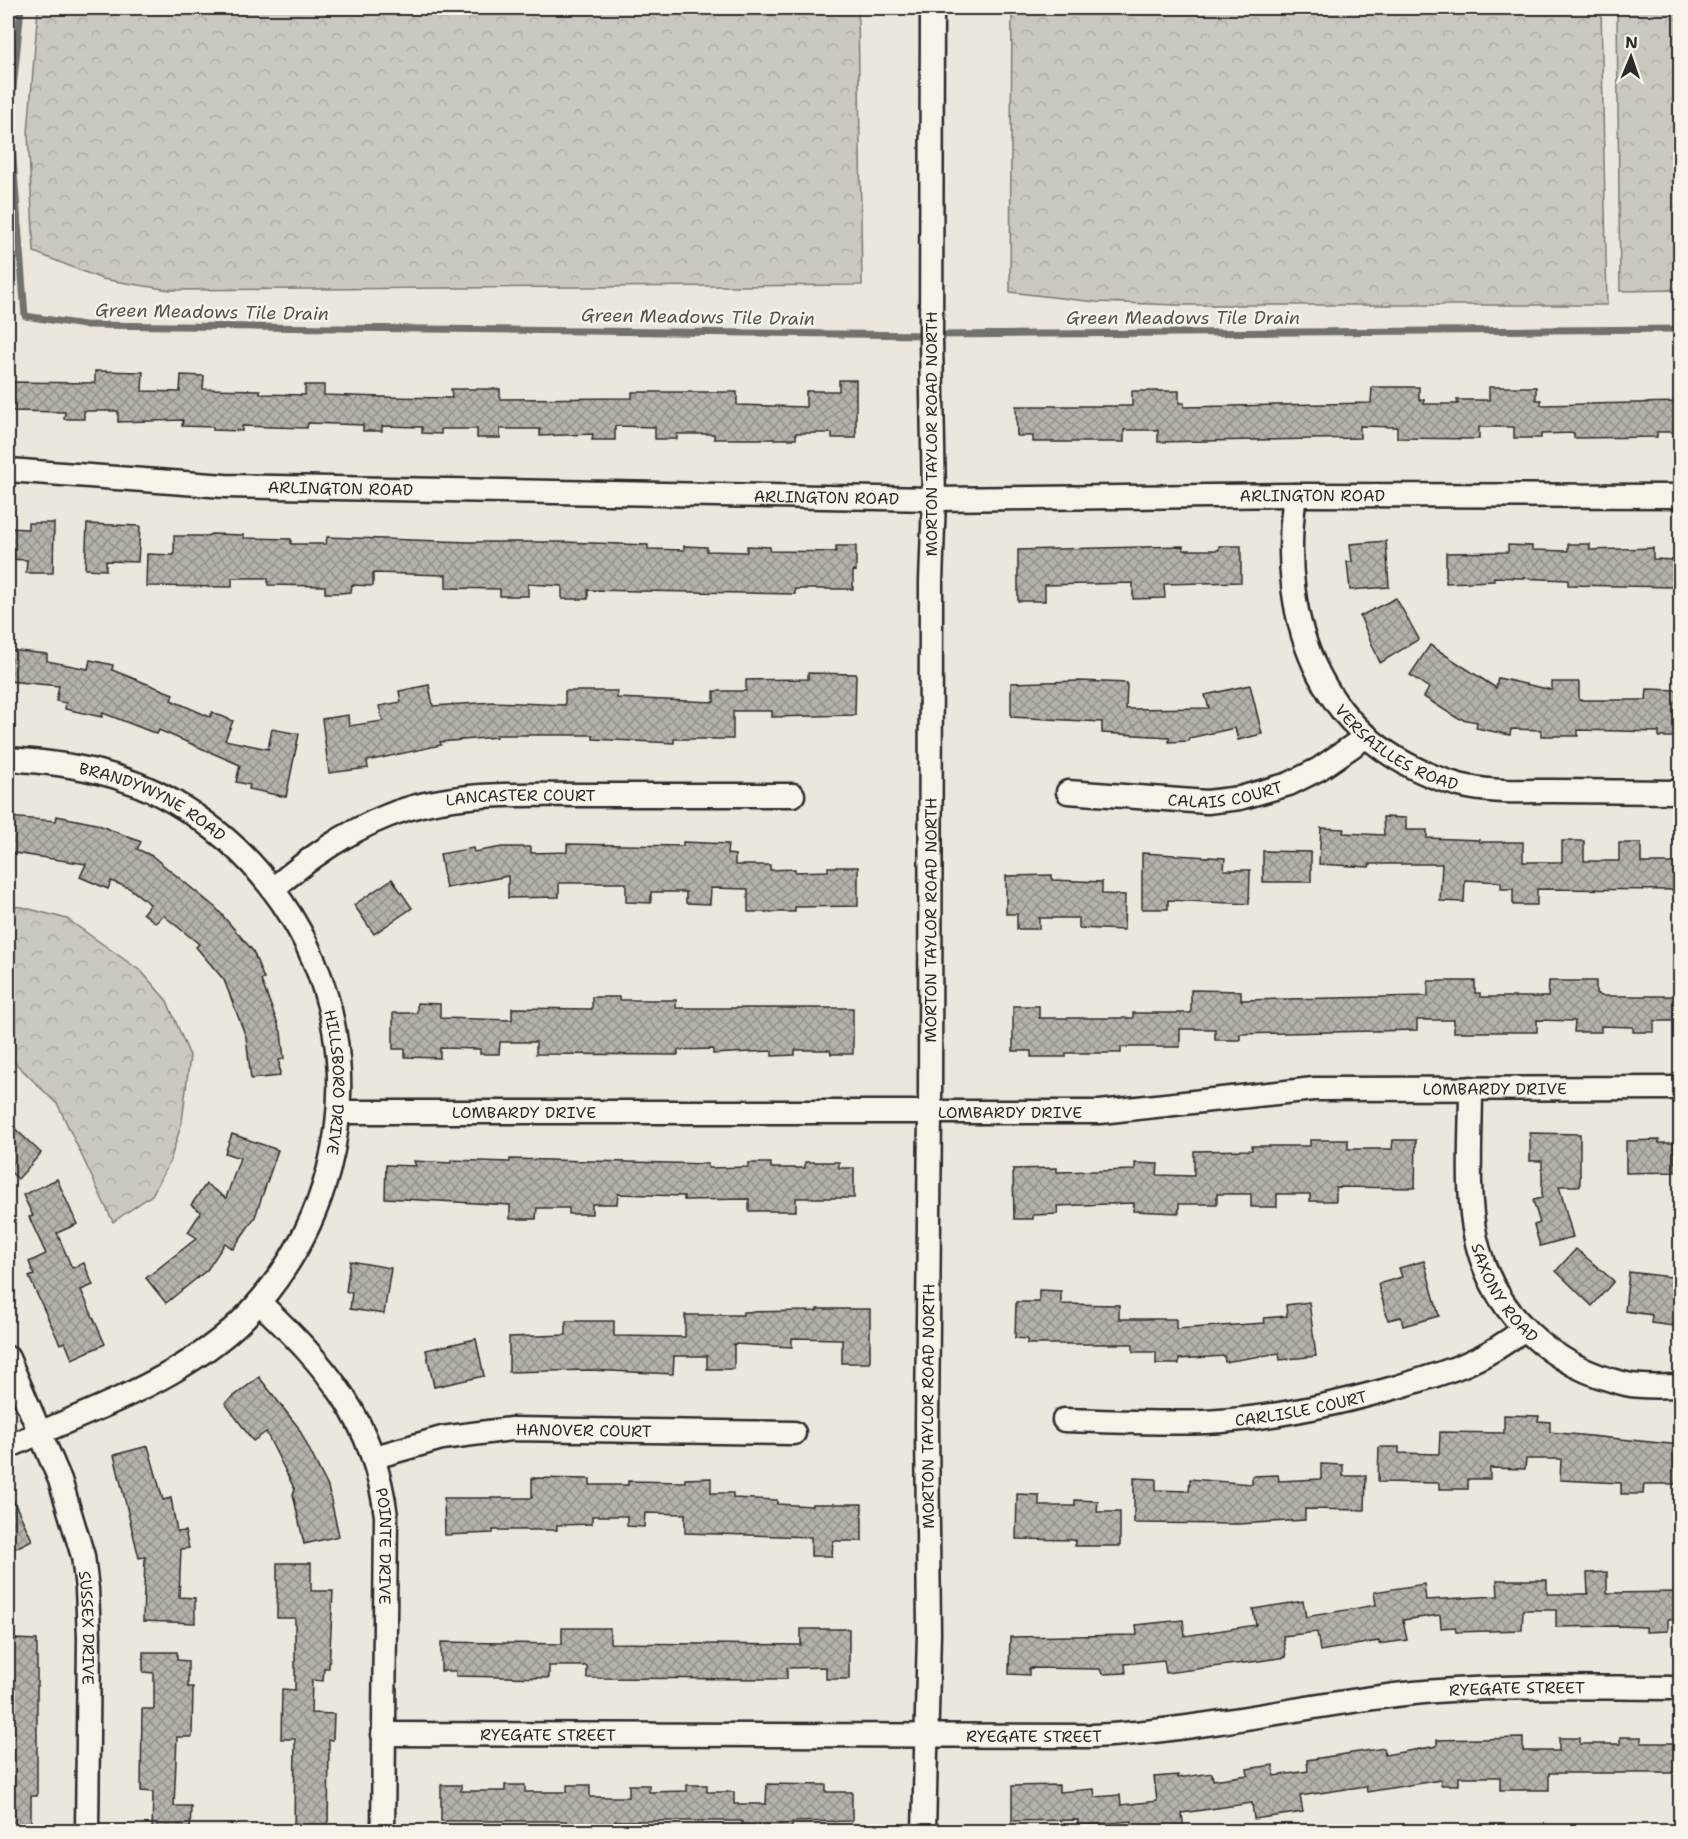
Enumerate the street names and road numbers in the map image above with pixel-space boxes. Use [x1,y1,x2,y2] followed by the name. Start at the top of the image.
[921,311,942,557] street label: MORTON TAYLOR ROAD NORTH
[267,477,413,500] street label: ARLINGTON ROAD
[1239,485,1385,507] street label: ARLINGTON ROAD
[753,486,899,509] street label: ARLINGTON ROAD
[1330,700,1461,795] street label: VERSAILLES ROAD
[77,758,230,846] street label: BRANDYWYNE ROAD
[1167,776,1285,813] street label: CALAIS COURT
[444,785,596,811] street label: LANCASTER COURT
[920,797,942,1043] street label: MORTON TAYLOR ROAD NORTH
[319,1007,349,1157] street label: HILLSBORO DRIVE
[1422,1078,1567,1100] street label: LOMBARDY DRIVE
[452,1102,596,1123] street label: LOMBARDY DRIVE
[938,1102,1082,1123] street label: LOMBARDY DRIVE
[1466,1241,1543,1347] street label: SAXONY ROAD
[917,1283,939,1529] street label: MORTON TAYLOR ROAD NORTH
[1234,1386,1369,1431] street label: CARLISLE COURT
[516,1419,652,1442] street label: HANOVER COURT
[371,1486,396,1605] street label: POINTE DRIVE
[74,1570,99,1685] street label: SUSSEX DRIVE
[1448,1677,1585,1701] street label: RYEGATE STREET
[480,1724,616,1746] street label: RYEGATE STREET
[966,1726,1103,1747] street label: RYEGATE STREET

